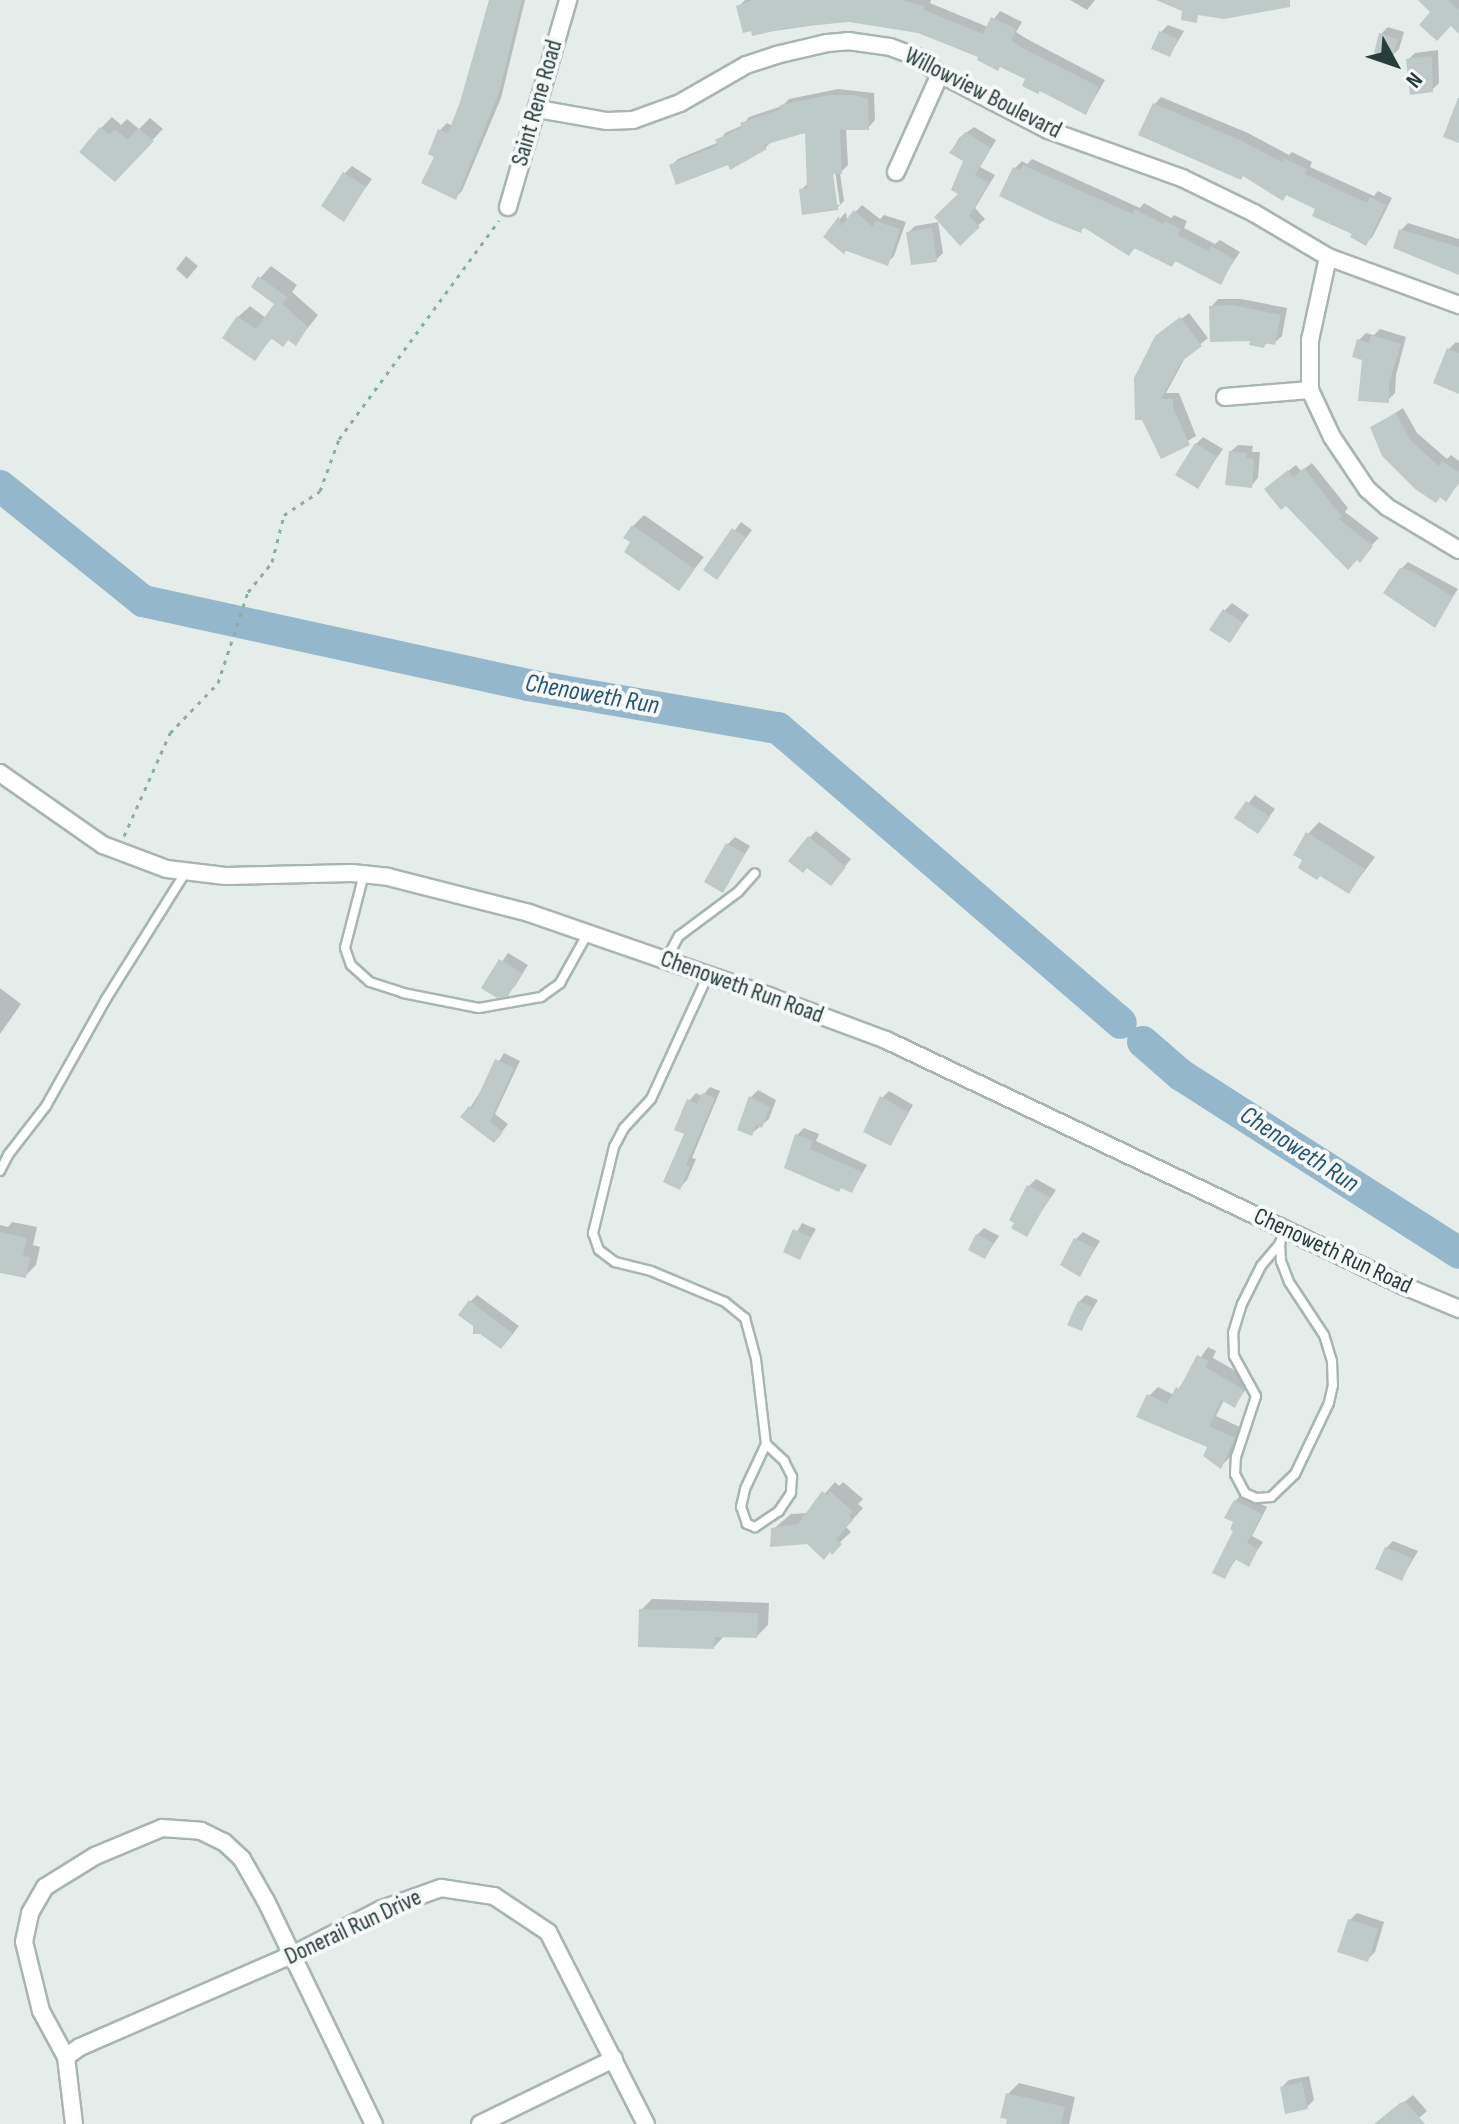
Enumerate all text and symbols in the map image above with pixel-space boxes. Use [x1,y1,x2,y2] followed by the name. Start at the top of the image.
[1355,24,1435,104] north arrow
[505,37,569,169] street label: Saint Rene Road
[900,41,1066,145] street label: Willowview Boulevard
[1400,67,1428,93] text: N
[523,668,661,722] water label: Chenoweth Run
[657,944,827,1030] street label: Chenoweth Run Road
[1234,1100,1364,1200] water label: Chenoweth Run
[1249,1202,1417,1300] street label: Chenoweth Run Road
[280,1883,426,1971] street label: Donerail Run Drive

